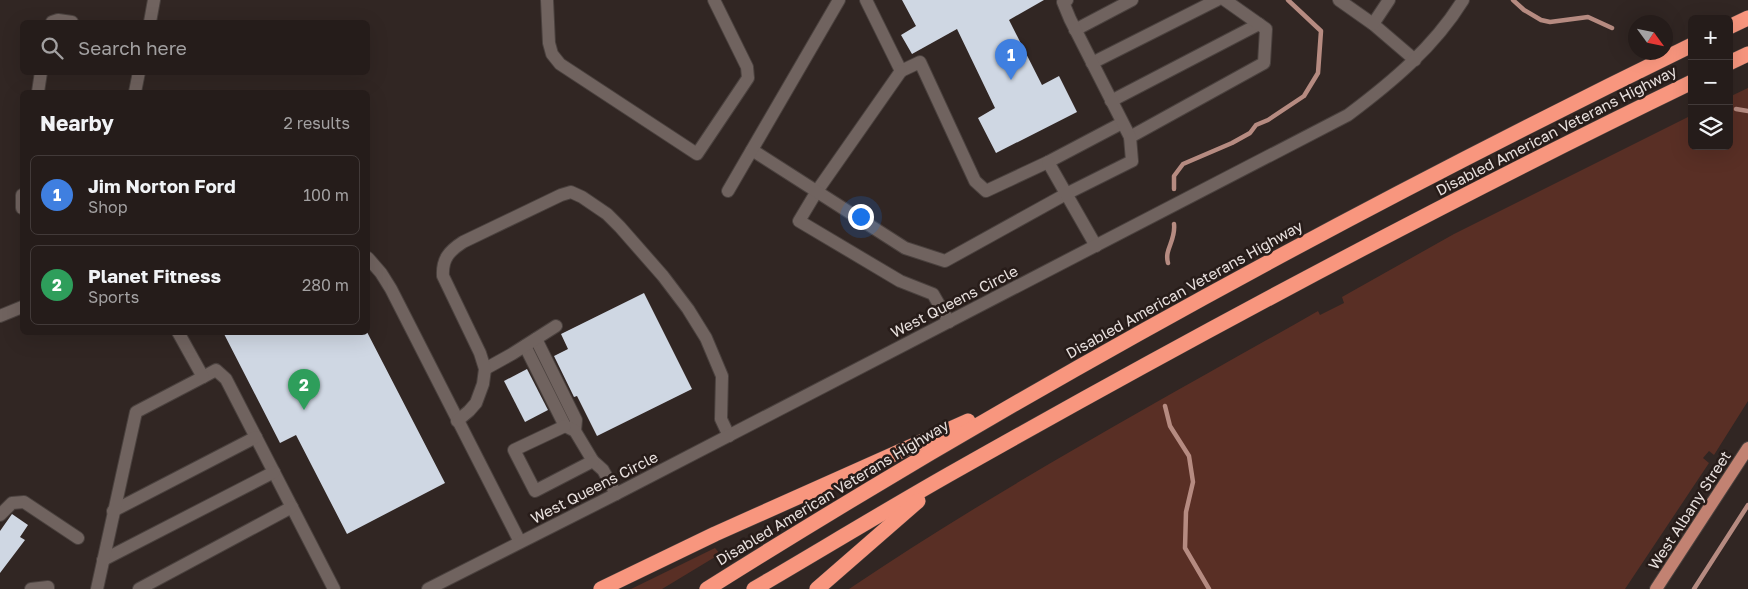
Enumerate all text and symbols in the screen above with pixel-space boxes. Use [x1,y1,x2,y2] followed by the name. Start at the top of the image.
[1628,15,1673,60] north arrow
[1688,15,1733,150] map controls
[1688,15,1733,60] button: +
[20,20,370,75] search box
[38,34,66,62] icon: search
[78,36,187,59] text: Search here
[995,39,1027,80] pin: 1
[1688,60,1733,105] button: −
[1433,61,1680,199] street label: Disabled American Veterans Highway
[1688,105,1733,150] button: layers
[40,110,114,136] text: Nearby
[284,113,350,133] text: 2 results
[88,174,236,197] text: Jim Norton Ford
[53,185,61,205] text: 1
[303,185,349,205] text: 100 m
[88,197,128,217] text: Shop
[848,204,874,230] your location
[1063,216,1306,362] street label: Disabled American Veterans Highway
[887,261,1021,341] street label: West Queens Circle
[88,264,221,287] text: Planet Fitness
[52,275,62,295] text: 2
[302,275,349,295] text: 280 m
[88,287,139,307] text: Sports
[288,369,320,410] pin: 2
[713,415,952,569] street label: Disabled American Veterans Highway
[527,447,661,527] street label: West Queens Circle
[1644,447,1734,573] street label: West Albany Street

